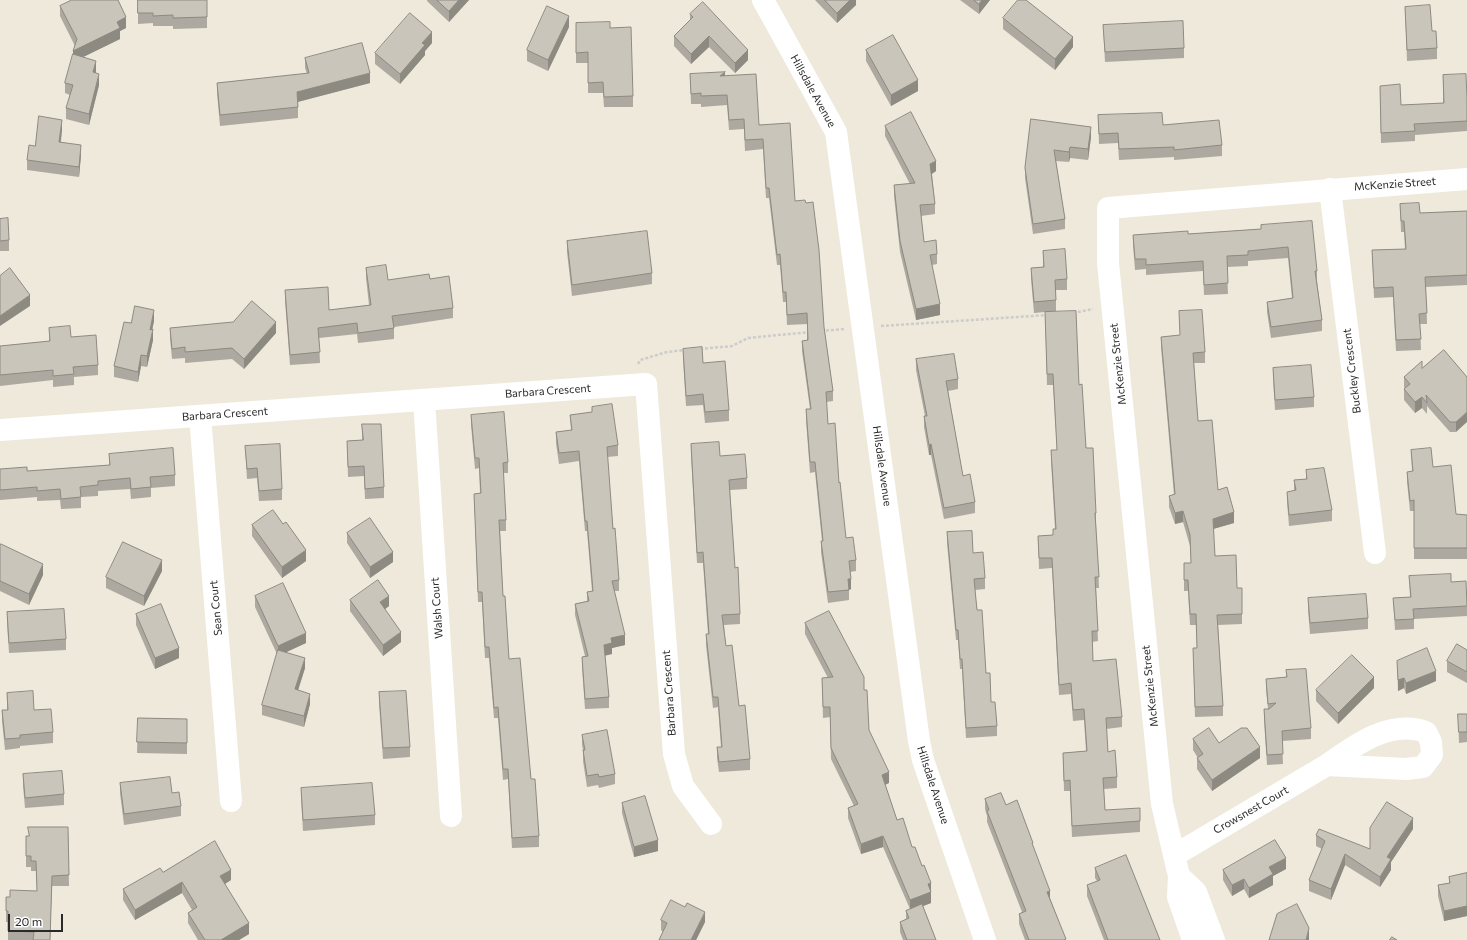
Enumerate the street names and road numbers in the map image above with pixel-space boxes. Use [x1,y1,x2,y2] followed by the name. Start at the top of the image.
[788,52,838,130] street label: Hillsdale Avenue
[1353,175,1437,193] street label: McKenzie Street
[1107,322,1129,406] street label: McKenzie Street
[1340,328,1364,414] street label: Buckley Crescent
[505,381,591,401] street label: Barbara Crescent
[182,404,268,424] street label: Barbara Crescent
[870,425,894,507] street label: Hillsdale Avenue
[428,577,446,639] street label: Walsh Court
[207,580,225,636] street label: Sean Court
[1139,644,1161,728] street label: McKenzie Street
[659,650,679,736] street label: Barbara Crescent
[914,744,952,826] street label: Hillsdale Avenue
[1211,783,1291,837] street label: Crowsnest Court

